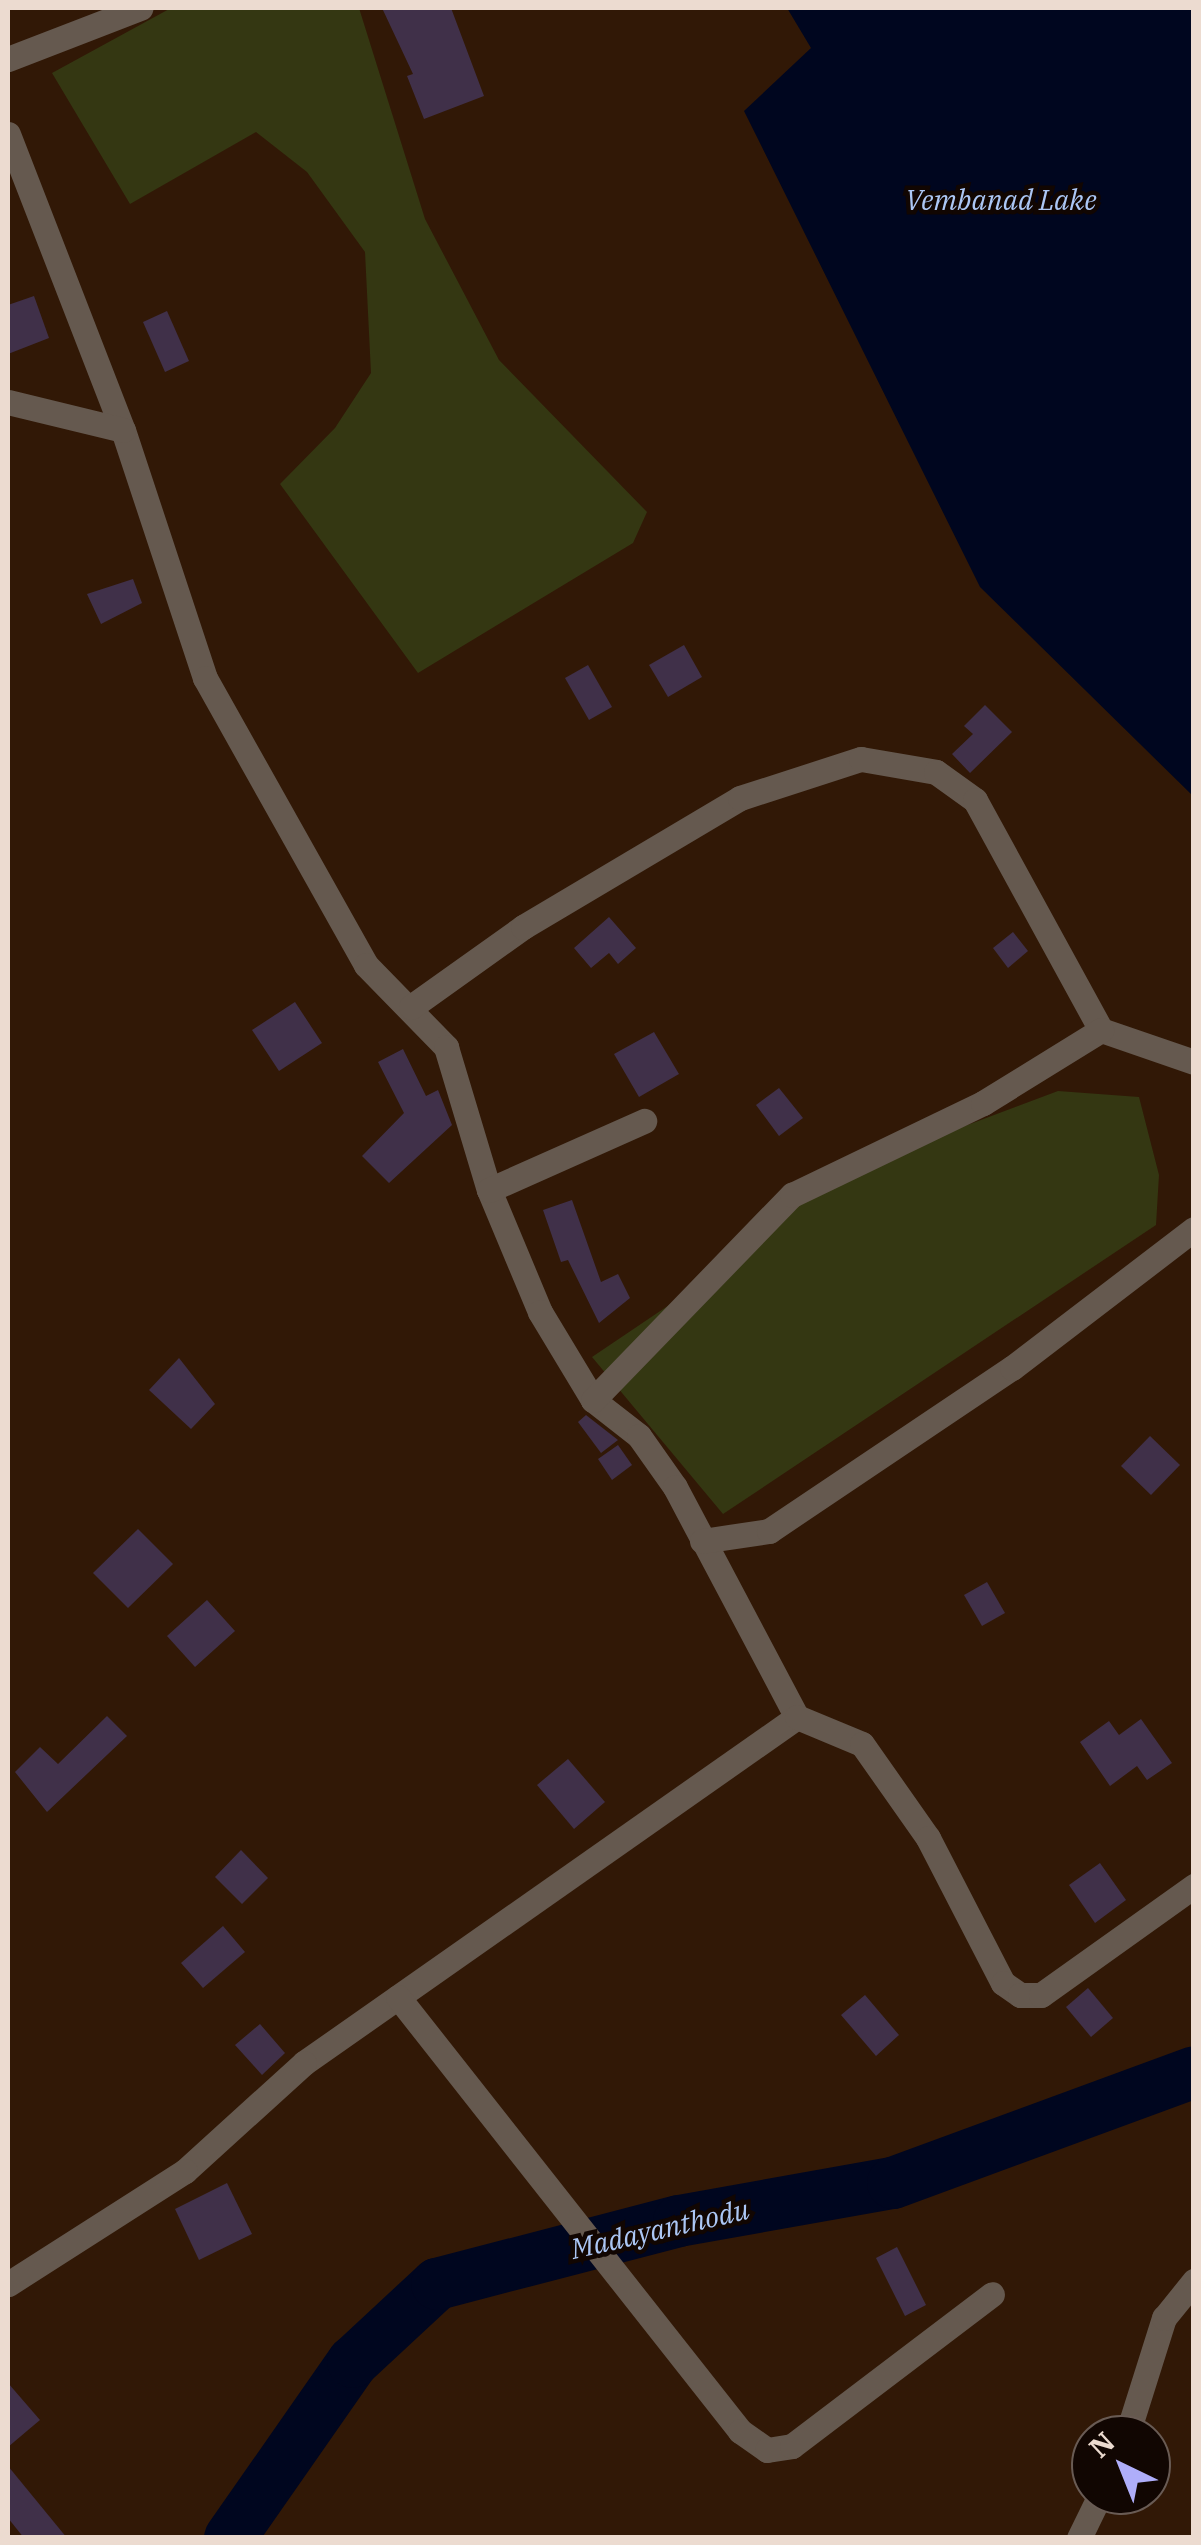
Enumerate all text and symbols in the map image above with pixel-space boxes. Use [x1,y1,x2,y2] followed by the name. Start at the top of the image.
[905,183,1097,217] water label: Vembanad Lake
[568,2192,752,2266] water label: Madayanthodu
[1071,2415,1171,2515] north arrow
[1081,2423,1122,2465] text: N

